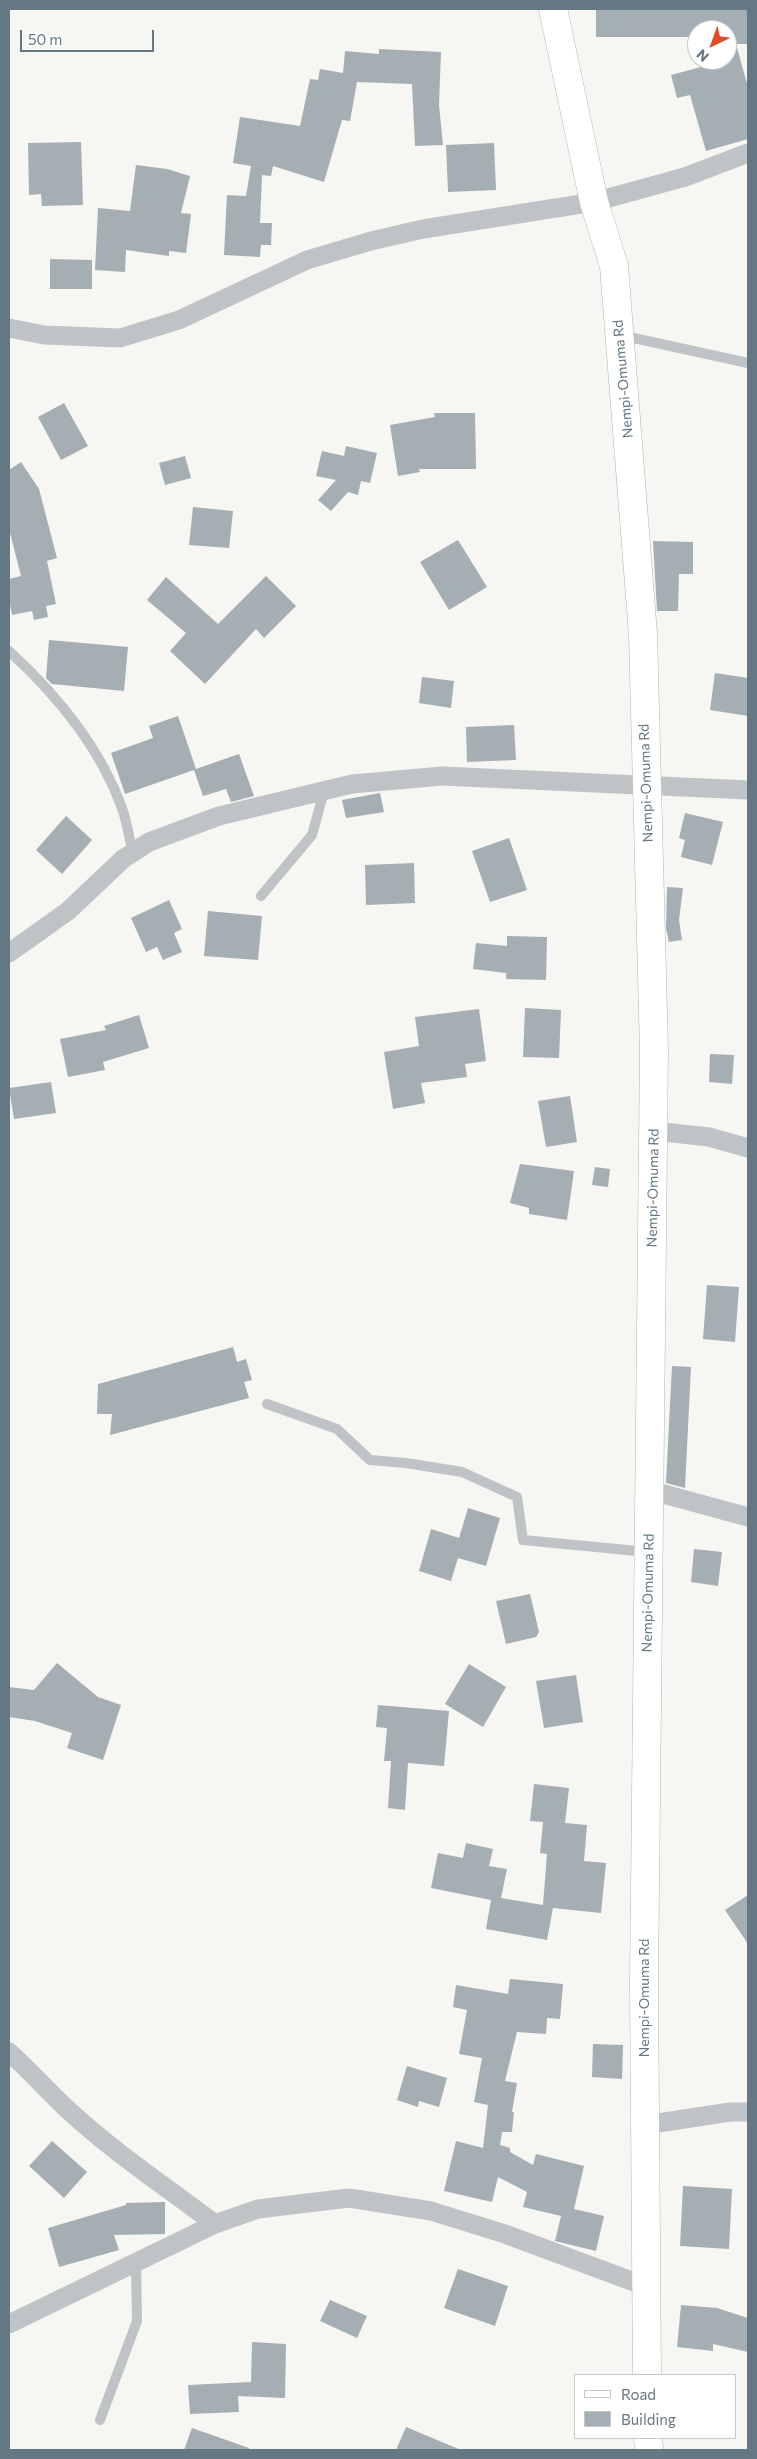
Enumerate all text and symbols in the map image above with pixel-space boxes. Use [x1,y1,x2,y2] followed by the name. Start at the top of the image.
[22,20,156,52] scale bar
[687,20,737,70] north arrow
[28,30,62,48] text: 50 m
[693,46,712,66] text: N
[609,319,637,439] street label: Nempi-Omuma Rd
[636,723,656,843] street label: Nempi-Omuma Rd
[644,1129,662,1247] street label: Nempi-Omuma Rd
[639,1534,657,1652] street label: Nempi-Omuma Rd
[636,1939,652,2057] street label: Nempi-Omuma Rd
[574,2374,737,2439] legend
[621,2385,656,2403] text: Road
[621,2410,676,2428] text: Building

